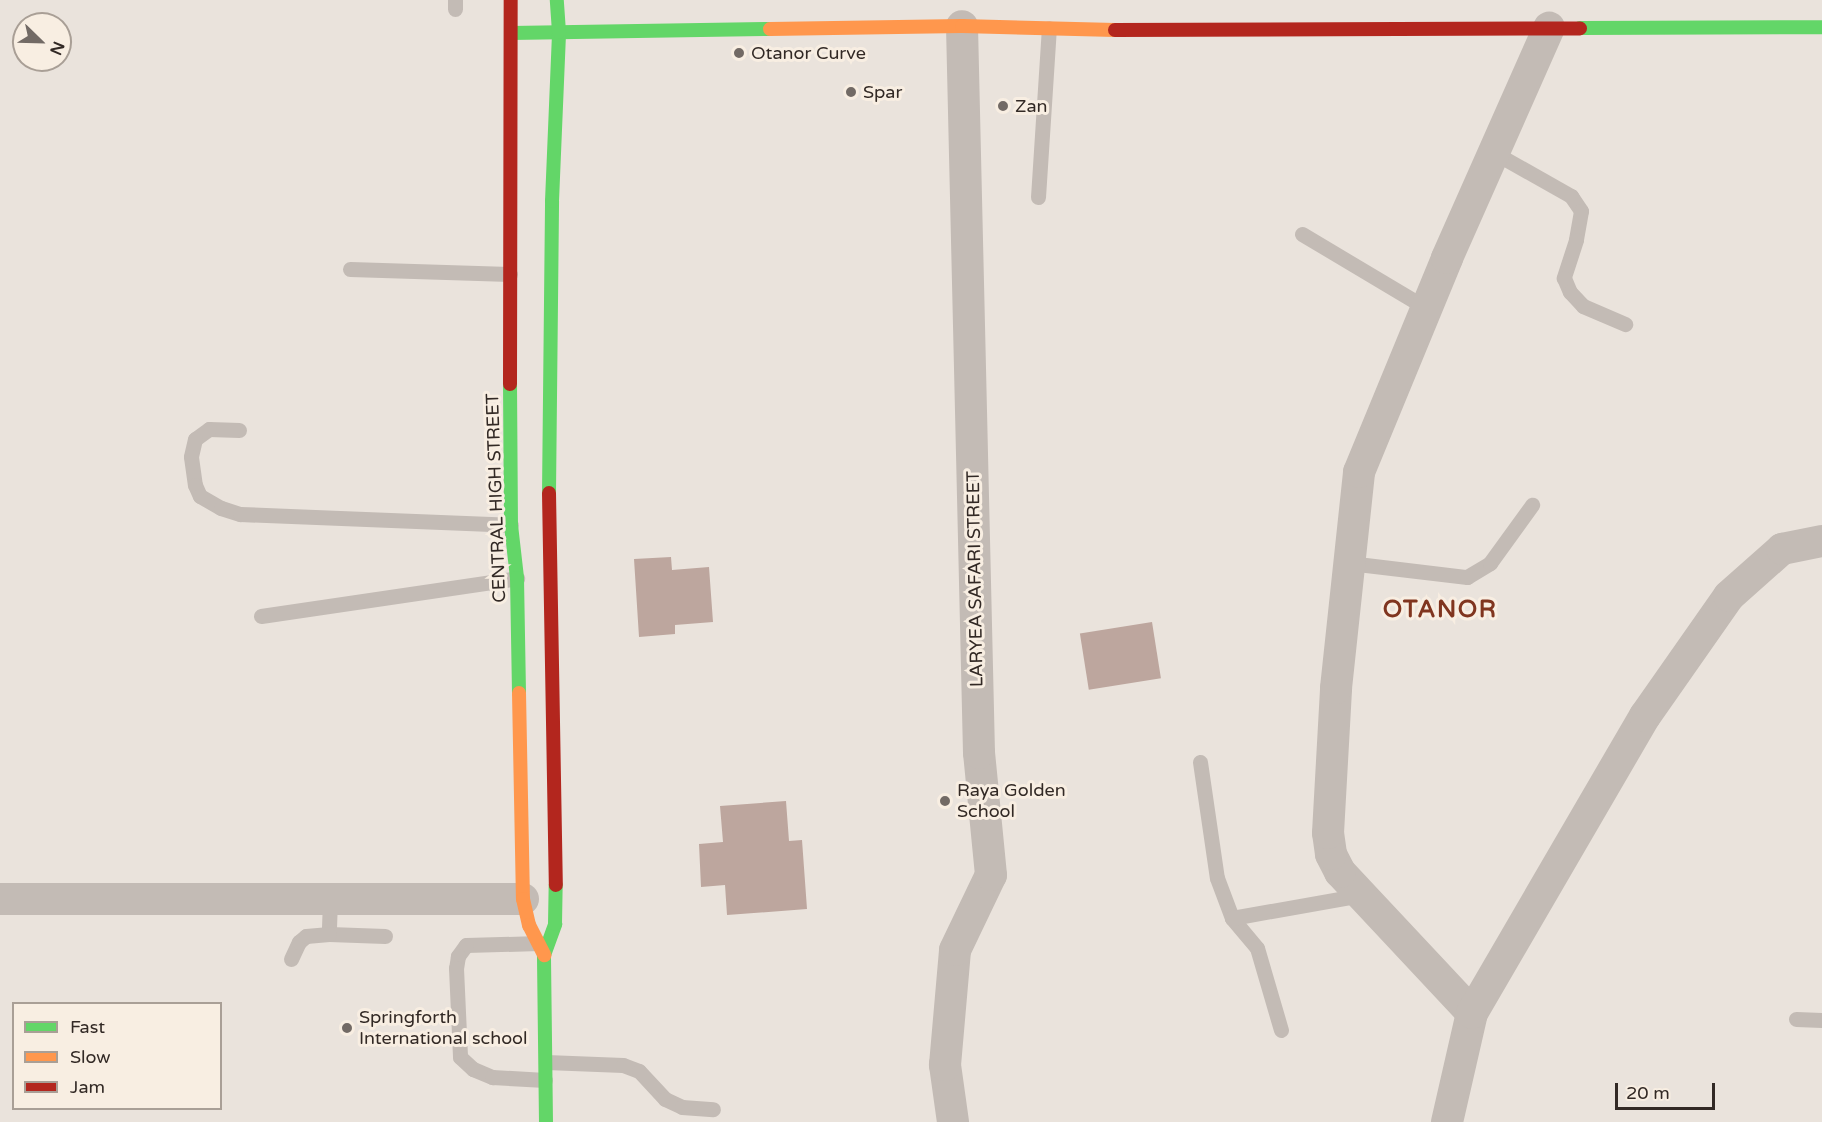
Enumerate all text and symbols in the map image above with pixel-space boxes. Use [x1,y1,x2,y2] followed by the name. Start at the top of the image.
[12,12,72,72] north arrow
[45,38,68,58] text: N
[751,42,866,64] place label: Otanor Curve
[732,46,746,60] marker: Otanor Curve
[863,81,902,103] place label: Spar
[844,85,858,99] marker: Spar
[1015,95,1048,117] place label: Zan
[996,99,1010,113] marker: Zan
[482,393,510,603] street label: CENTRAL HIGH STREET
[962,471,988,687] street label: LARYEA SAFARI STREET
[1383,596,1497,624] district label: OTANOR
[957,780,1066,822] place label: Raya Golden School
[938,794,952,808] marker: Raya Golden School
[12,1002,222,1110] legend
[359,1007,527,1050] place label: Springforth International school
[70,1016,105,1038] text: Fast
[340,1021,354,1035] marker: Springforth International school
[70,1046,111,1068] text: Slow
[1618,1071,1718,1109] scale bar
[70,1076,105,1098] text: Jam
[1626,1082,1670,1104] text: 20 m

